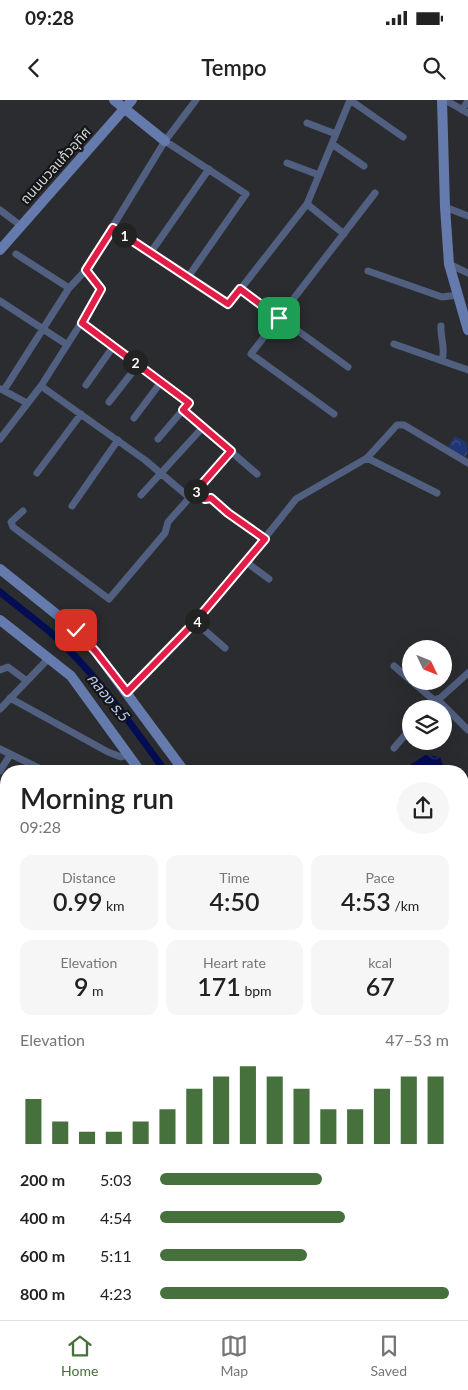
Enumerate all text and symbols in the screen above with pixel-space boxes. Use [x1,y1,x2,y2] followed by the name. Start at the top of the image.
[25,6,74,29] text: 09:28
[20,54,48,82] icon: back
[201,54,267,81] text: Tempo
[420,54,448,82] icon: search
[16,123,95,208] street label: ถนนนวลแก้วอุทิศ
[112,222,136,248] pin: 1
[120,227,129,244] text: 1
[258,297,300,339] pin
[265,304,293,332] icon: arrive
[122,350,148,374] pin: 2
[131,354,140,371] text: 2
[184,478,208,504] pin: 3
[192,483,201,500] text: 3
[184,608,210,634] pin: 4
[55,609,97,651] pin
[193,613,202,630] text: 4
[62,616,90,644] icon: check
[402,640,452,690] north arrow
[402,640,452,750] map controls
[84,669,134,725] water label: คลอง ร.5
[402,700,452,750] button: layers
[20,781,174,815] text: Morning run
[397,782,449,834] button: share
[20,817,61,836] text: 09:28
[62,869,116,886] text: Distance
[219,869,250,886] text: Time
[366,869,395,886] text: Pace
[53,886,102,916] text: 0.99
[210,886,259,916] text: 4:50
[341,886,391,916] text: 4:53
[102,897,125,914] text: km
[391,897,419,914] text: /km
[60,954,117,971] text: Elevation
[203,954,266,971] text: Heart rate
[368,954,392,971] text: kcal
[74,971,89,1001] text: 9
[197,971,241,1001] text: 171
[366,971,395,1001] text: 67
[89,982,104,999] text: m
[241,982,272,999] text: bpm
[20,1030,85,1049] text: Elevation
[385,1030,449,1049] text: 47–53 m
[20,1170,65,1189] text: 200 m
[100,1170,132,1189] text: 5:03
[20,1208,65,1227] text: 400 m
[100,1208,132,1227] text: 4:54
[20,1246,65,1265] text: 600 m
[100,1246,132,1265] text: 5:11
[20,1284,65,1303] text: 800 m
[100,1284,132,1303] text: 4:23
[61,1332,98,1379] tab: Home
[220,1332,248,1379] tab: Map
[370,1332,407,1379] tab: Saved

